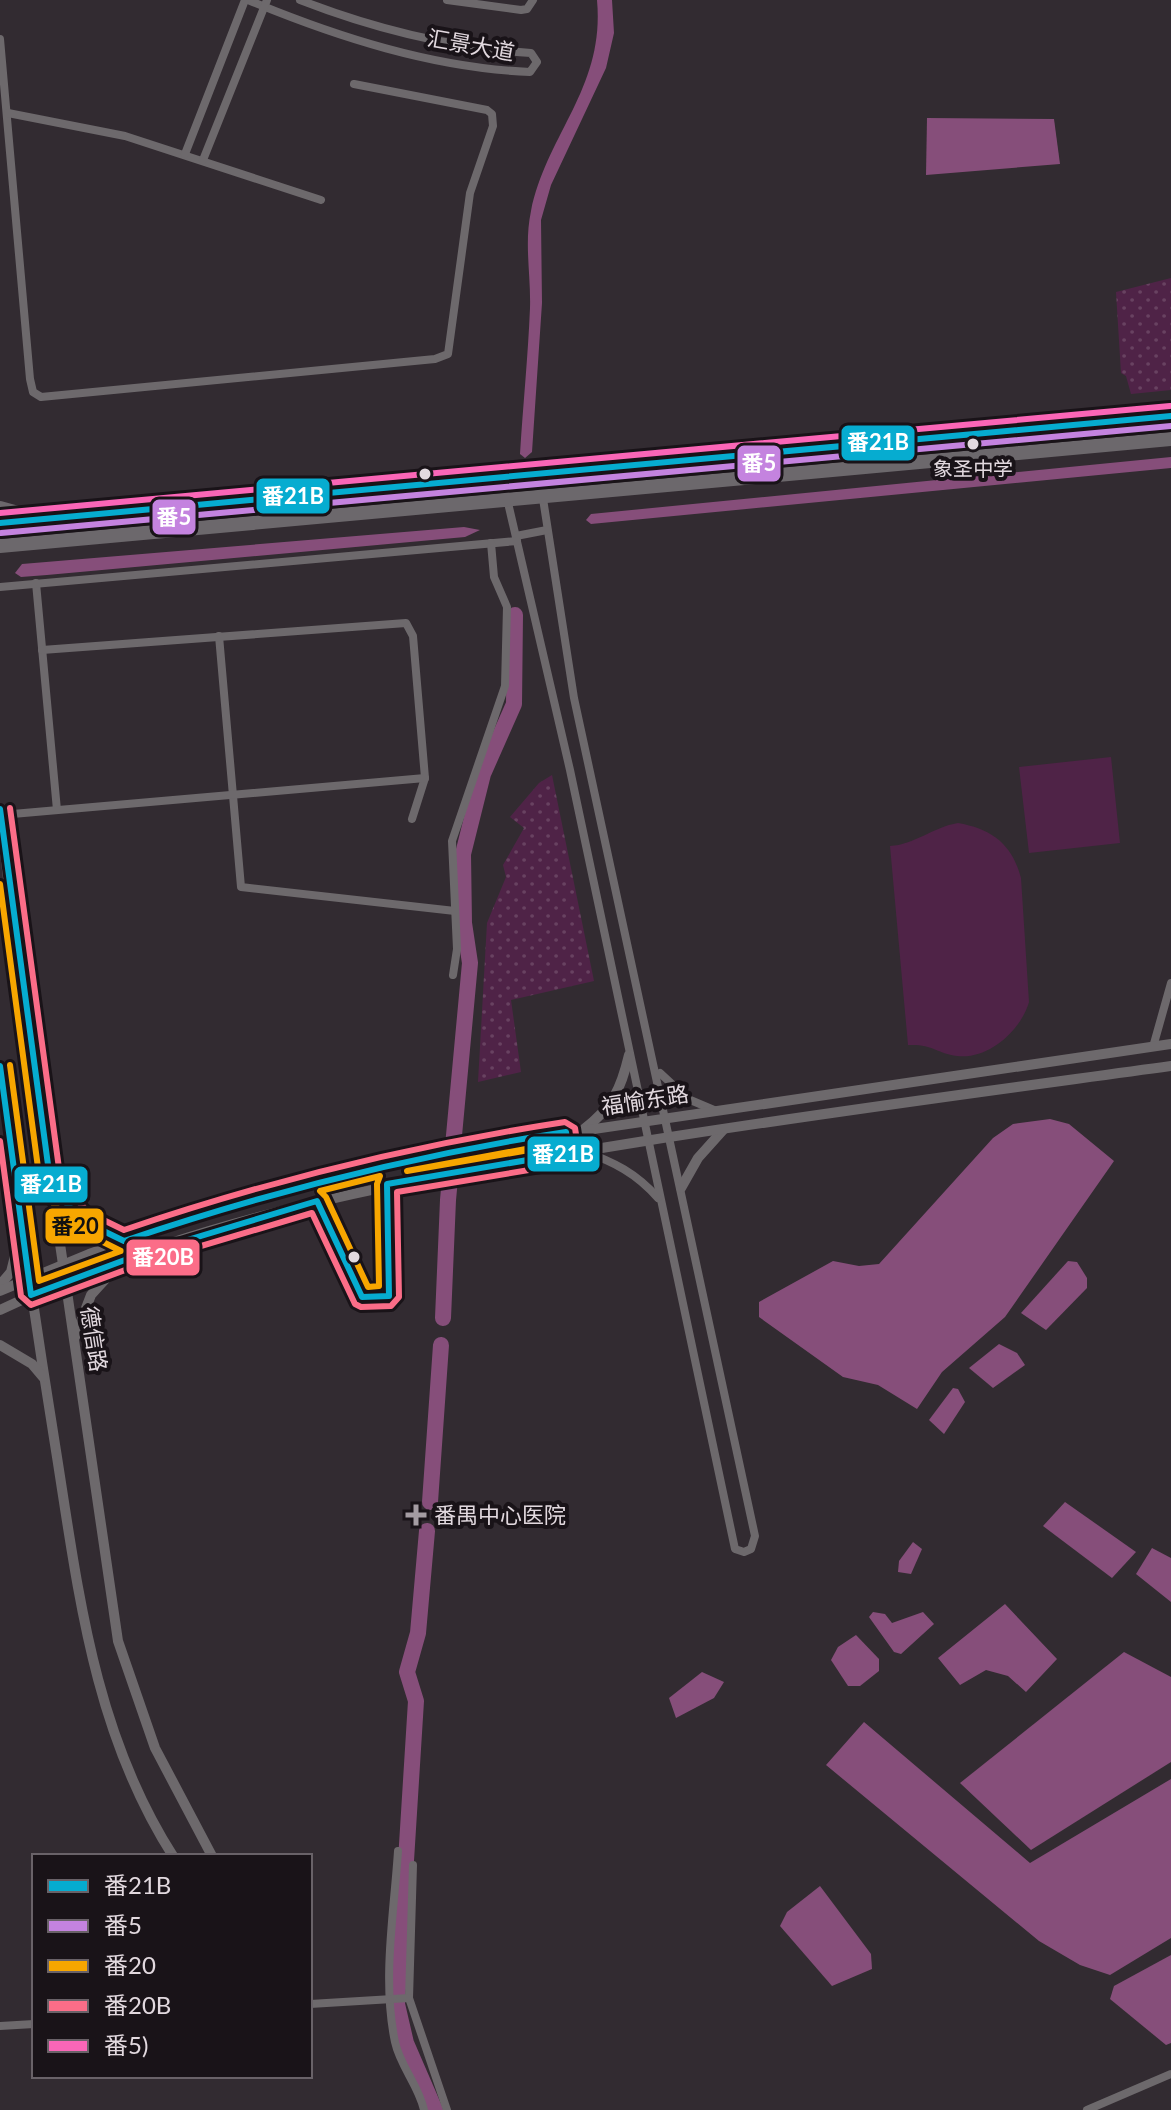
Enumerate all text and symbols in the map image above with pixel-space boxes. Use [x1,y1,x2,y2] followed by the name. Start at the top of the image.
[425,24,517,65] street label: 汇景大道
[840,424,916,462] line badge: 番21B
[847,428,909,455] text: 番21B
[965,436,981,452] marker: 象圣中学
[736,444,782,483] line badge: 番5
[742,449,776,476] text: 番5
[933,456,1013,480] place label: 象圣中学
[417,466,433,482] unlabelled marker
[255,477,331,515] line badge: 番21B
[262,482,324,509] text: 番21B
[151,498,197,536] line badge: 番5
[157,503,191,530] text: 番5
[599,1079,690,1120] street label: 福愉东路
[526,1135,601,1173] line badge: 番21B
[532,1140,594,1167] text: 番21B
[13,1165,89,1204] line badge: 番21B
[20,1170,82,1197] text: 番21B
[44,1207,105,1245] line badge: 番20
[51,1212,99,1239] text: 番20
[125,1238,201,1277] line badge: 番20B
[132,1243,194,1270] text: 番20B
[346,1249,362,1265] unlabelled marker
[76,1304,113,1374] street label: 德信路
[434,1501,566,1528] place label: 番禺中心医院
[405,1504,427,1526] marker: 番禺中心医院
[32,1854,312,2078] legend
[104,1870,171,1899] text: 番21B
[104,1910,142,1939] text: 番5
[104,1950,156,1979] text: 番20
[104,1990,171,2019] text: 番20B
[104,2030,148,2059] text: 番5)

